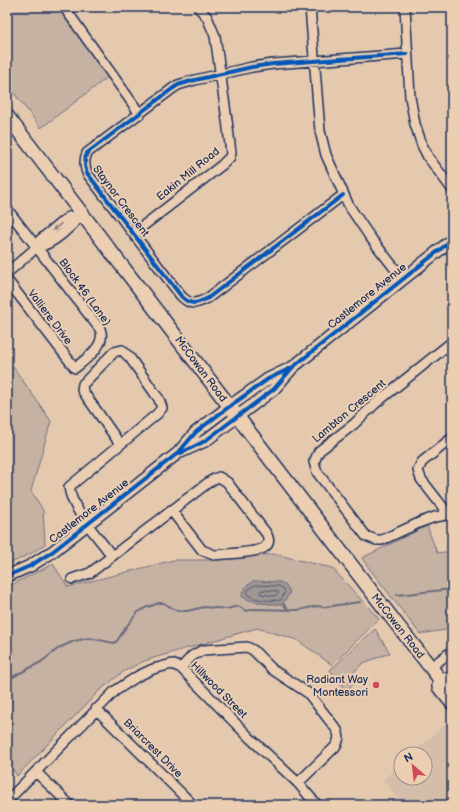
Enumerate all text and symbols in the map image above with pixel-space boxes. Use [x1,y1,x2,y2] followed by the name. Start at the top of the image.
[154,145,222,203] street label: Eakin Mill Road
[90,163,152,240] street label: Staynor Crescent
[51,222,62,231] one-way arrow
[56,256,114,328] street label: Block 46 (Lane)
[325,260,409,332] street label: Castlemore Avenue
[25,287,75,347] street label: Valliere Drive
[172,334,230,404] street label: McCowan Road
[310,376,389,445] street label: Lambton Crescent
[47,476,132,546] street label: Castlemore Avenue
[369,591,427,661] street label: McCowan Road
[188,659,250,721] street label: Hillwood Street
[306,673,368,699] place label: Radiant Way Montessori
[371,680,381,690] marker: Radiant Way Montessori
[121,716,185,780] street label: Briarcrest Drive
[393,746,433,786] north arrow
[402,750,415,765] text: N

